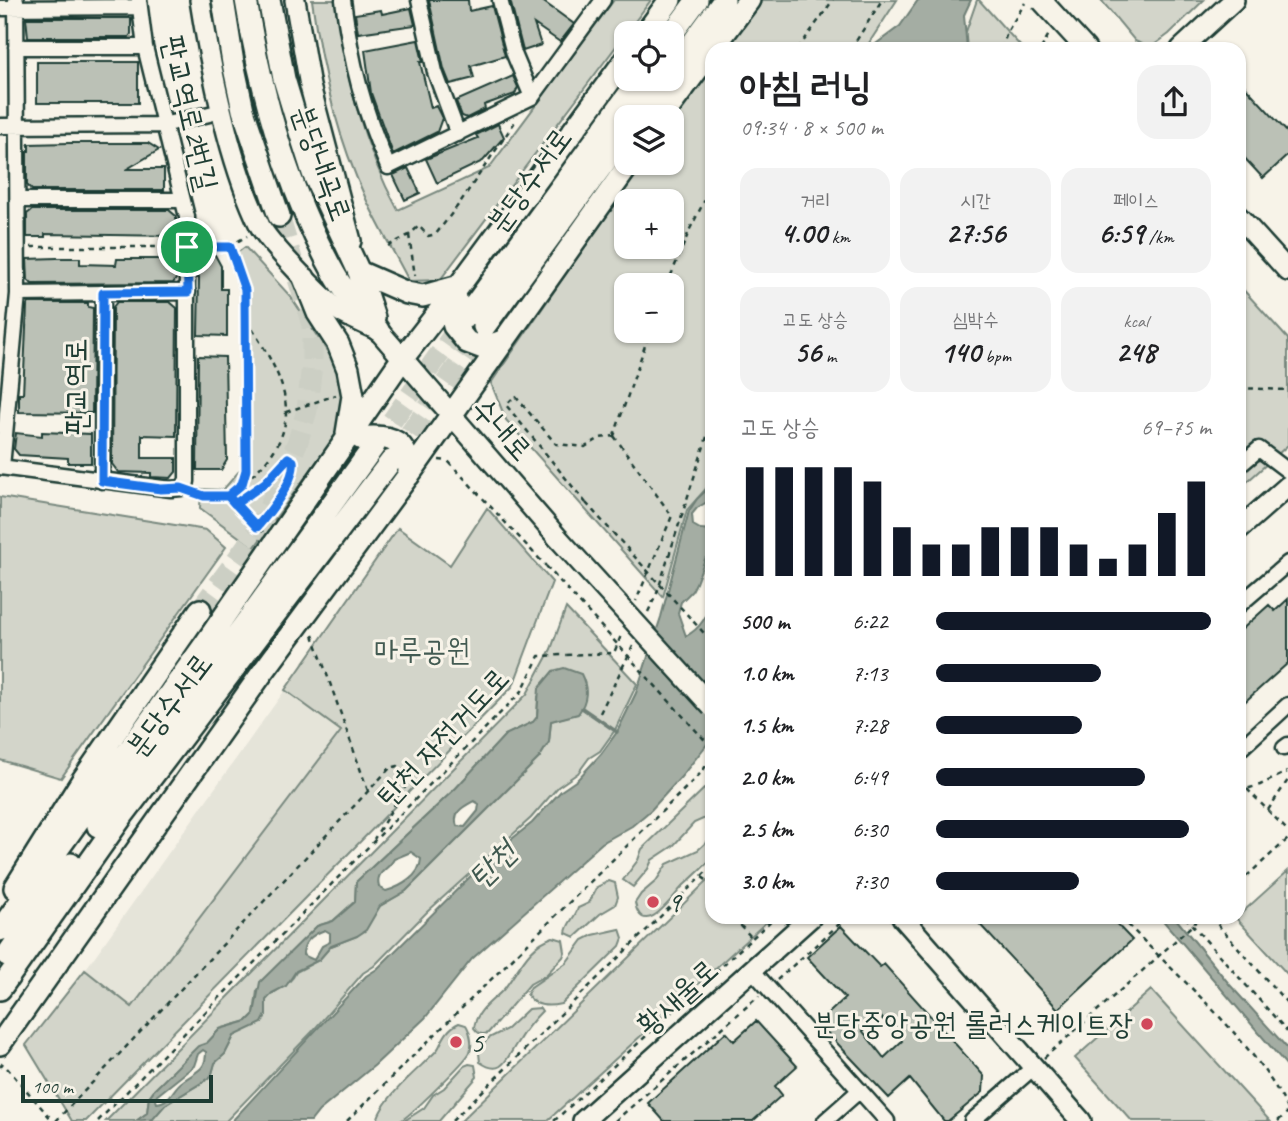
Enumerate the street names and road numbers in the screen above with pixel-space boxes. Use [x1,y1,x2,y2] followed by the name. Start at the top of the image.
[154,32,226,194] street label: 판교역로2번길
[284,100,360,226] street label: 분당내곡로
[478,120,580,240] street label: 분당수서로
[57,339,95,435] street label: 판교역로
[464,389,540,469] street label: 수내로
[118,645,220,765] street label: 분당수서로
[369,660,517,814] street label: 탄천 자전거도로
[628,951,726,1043] street label: 황새울로

